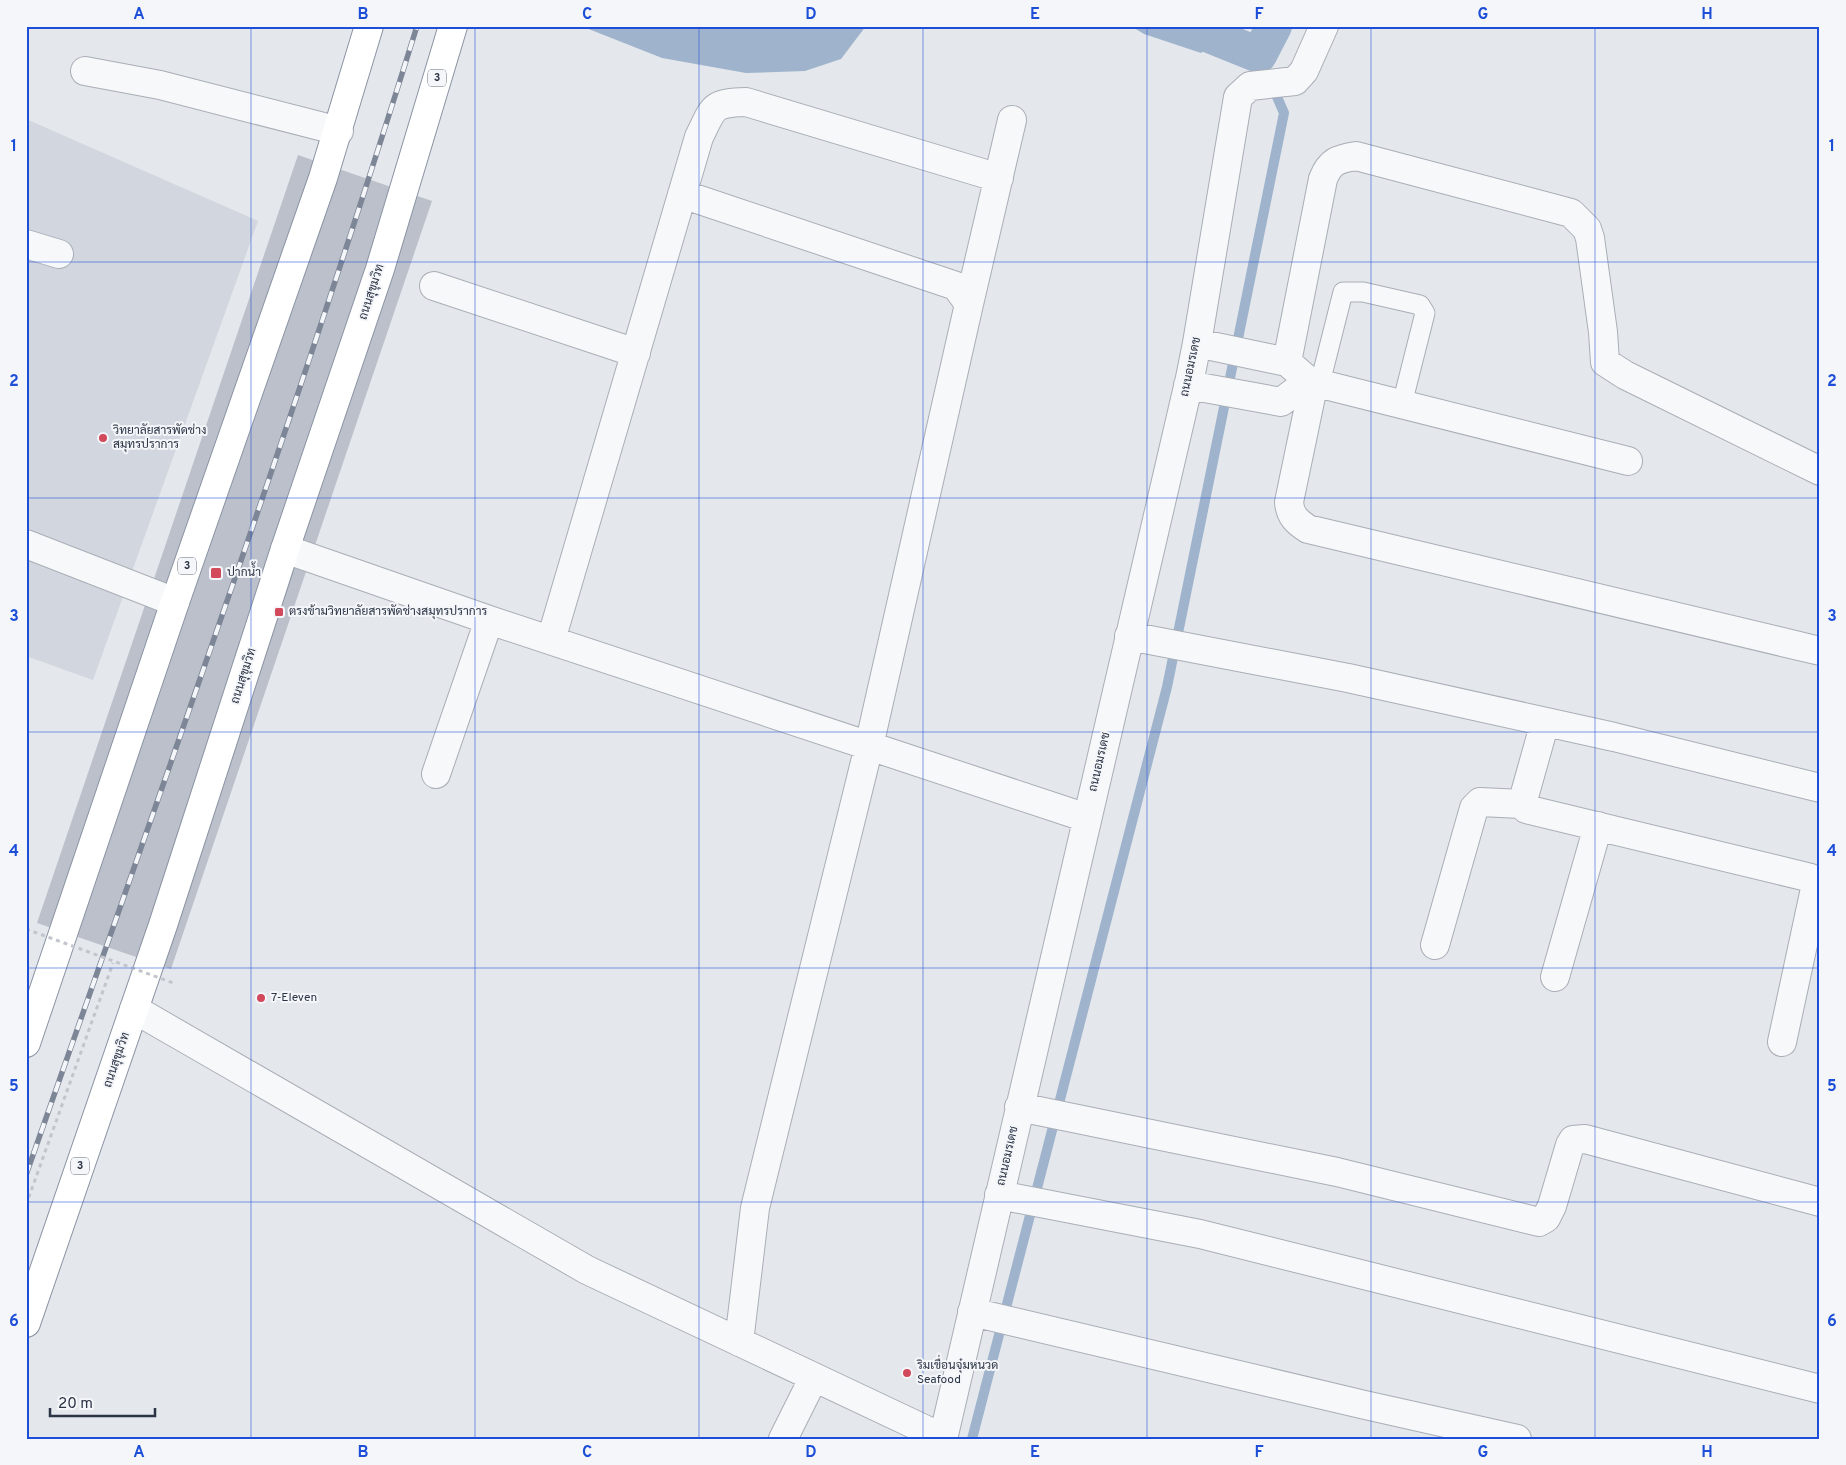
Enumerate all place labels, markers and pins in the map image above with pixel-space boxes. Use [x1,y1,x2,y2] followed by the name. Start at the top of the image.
[112,423,206,453] place label: วิทยาลัยสารพัดช่าง สมุทรปราการ
[97,432,109,444] marker: วิทยาลัยสารพัดช่าง สมุทรปราการ
[227,561,261,581] place label: ปากน้ำ
[209,566,223,580] marker: ปากน้ำ
[289,604,488,620] place label: ตรงข้ามวิทยาลัยสารพัดช่างสมุทรปราการ
[273,606,285,618] marker: ตรงข้ามวิทยาลัยสารพัดช่างสมุทรปราการ
[271,990,317,1006] place label: 7-Eleven
[255,992,267,1004] marker: 7-Eleven
[916,1354,998,1388] place label: ริมเขื่อนจุ๋มหนวด Seafood
[901,1367,913,1379] marker: ริมเขื่อนจุ๋มหนวด Seafood

